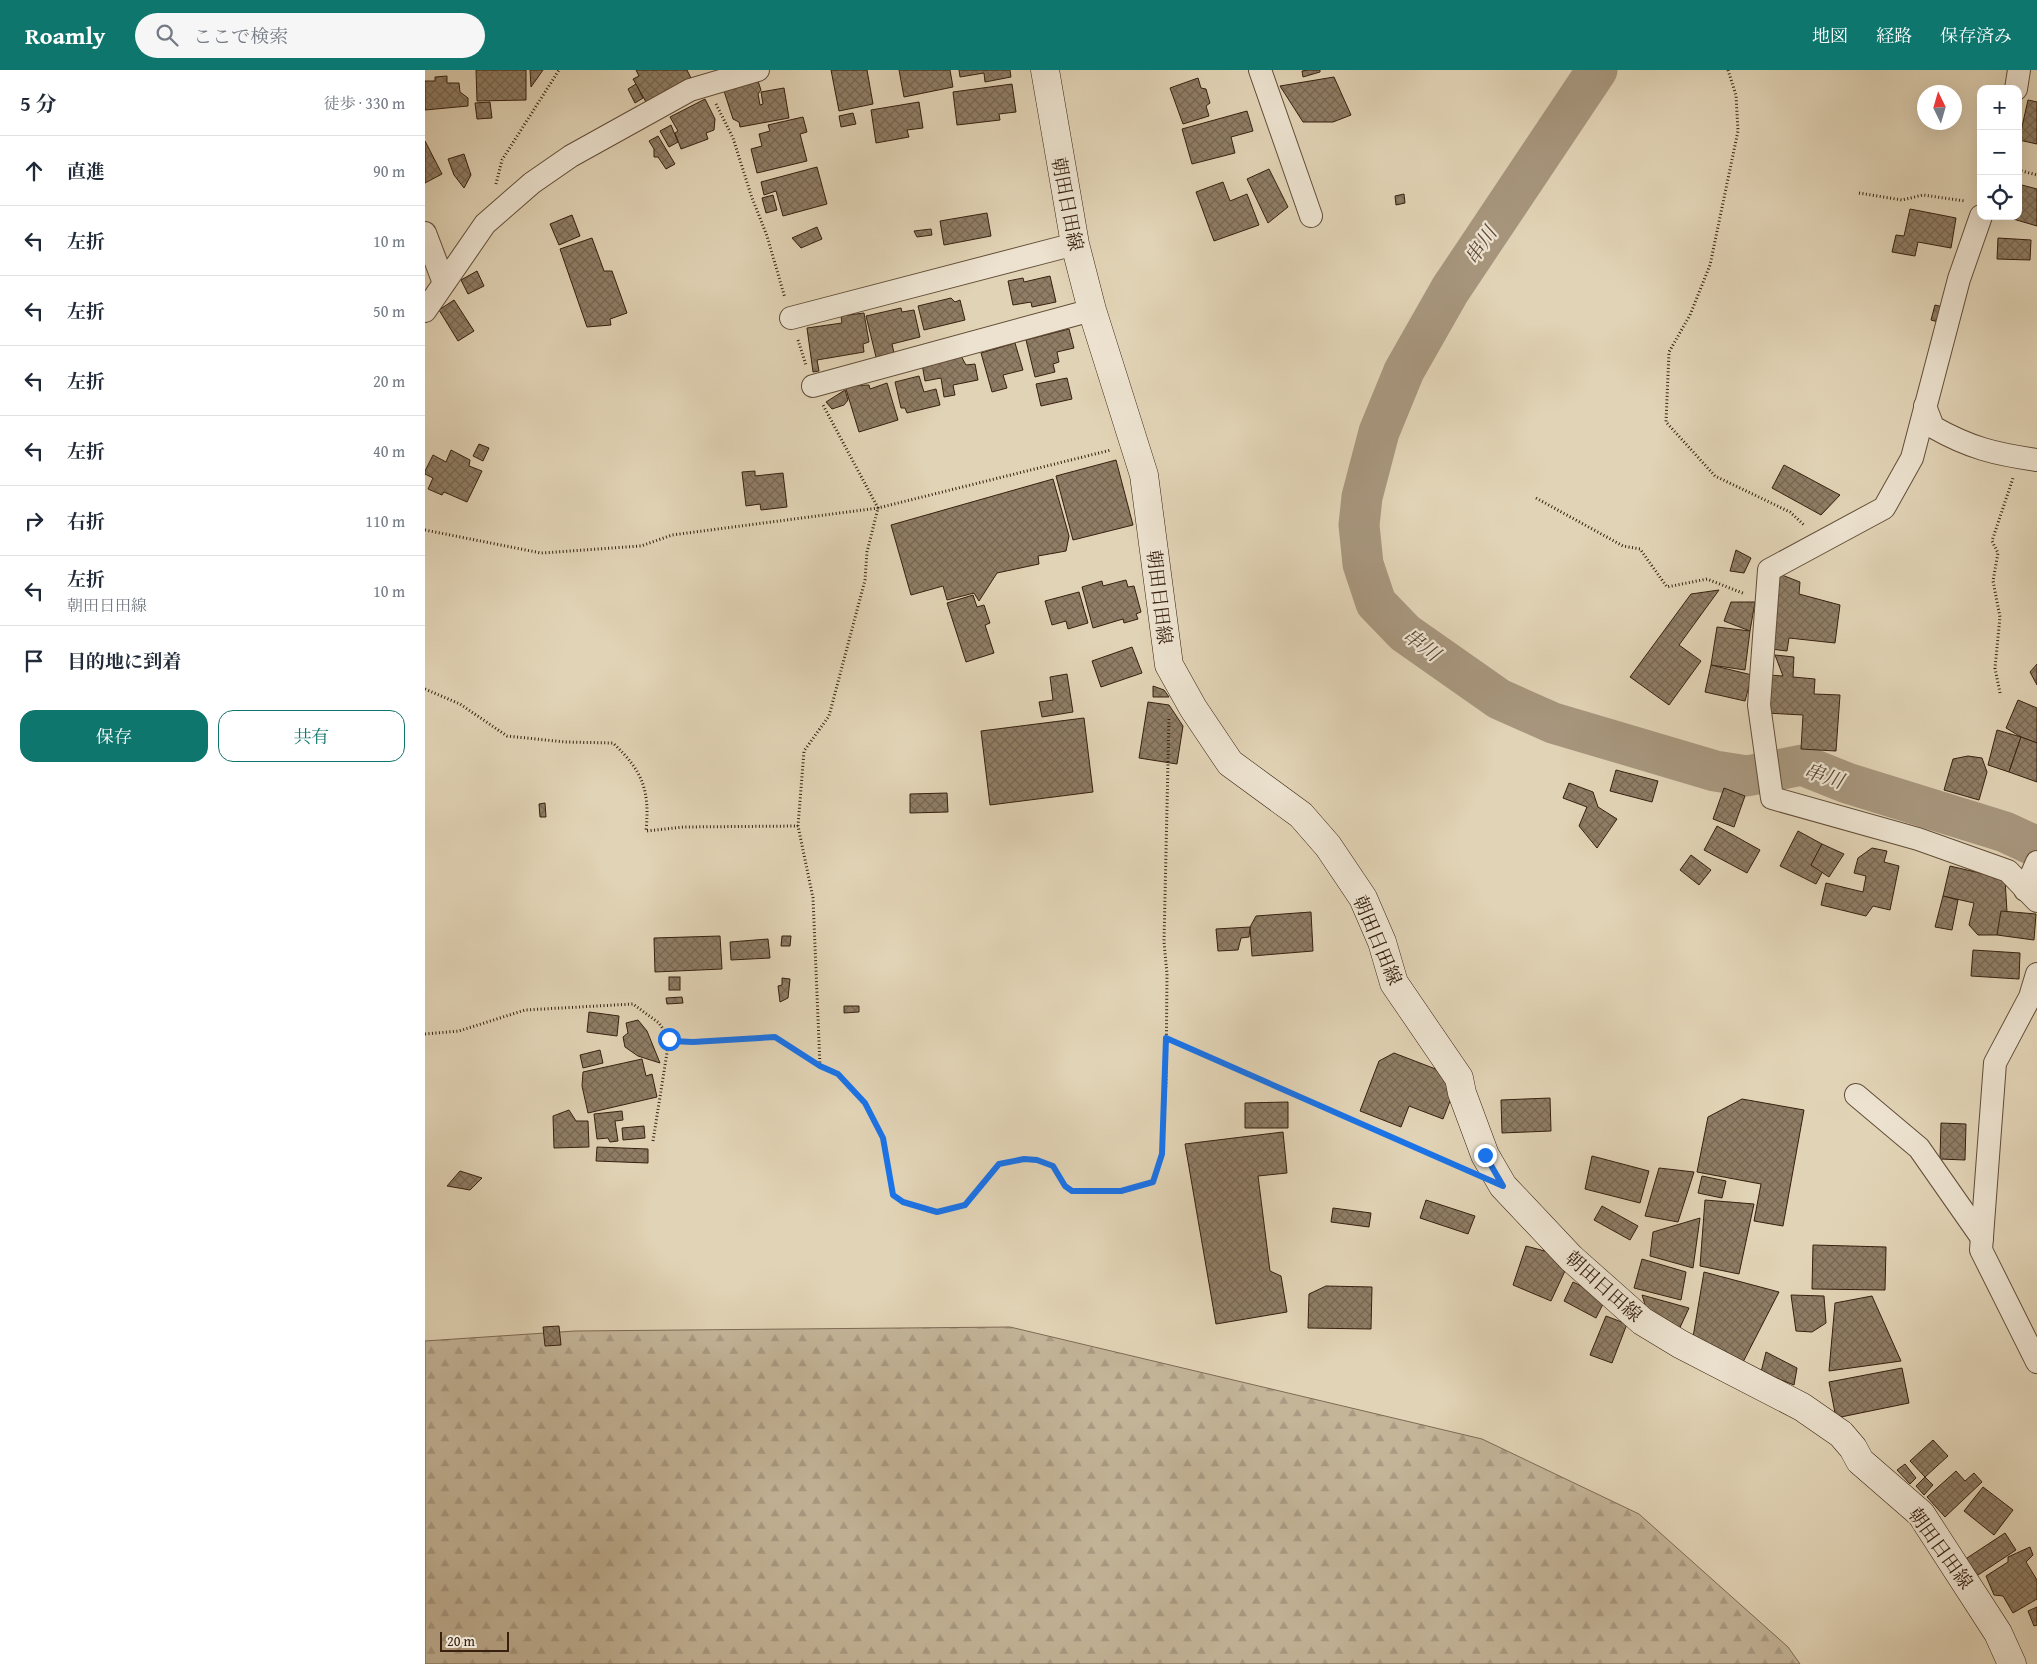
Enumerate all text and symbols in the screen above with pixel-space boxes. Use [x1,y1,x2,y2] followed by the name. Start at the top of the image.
[135,13,485,58] search box
[25,18,105,53] text: Roamly
[153,21,181,49] icon: search
[193,22,288,50] text: ここで検索
[1812,22,1848,49] text: 地図
[1876,22,1912,49] text: 経路
[1940,22,2012,49] text: 保存済み
[1917,85,1962,130] north arrow
[1977,85,2022,220] map controls
[1977,85,2022,130] button: +
[20,88,57,119] text: 5 分
[324,91,405,115] text: 徒歩 · 330 m
[1977,130,2022,175] button: −
[1045,155,1091,253] street label: 朝田日田線
[20,157,48,185] icon: ahead
[67,157,105,185] text: 直進
[373,159,405,183] text: 90 m
[1977,175,2022,220] button: locate
[1457,219,1504,270] water label: 串川
[20,227,48,255] icon: left
[67,227,105,255] text: 左折
[373,229,405,253] text: 10 m
[20,297,48,325] icon: left
[67,297,105,325] text: 左折
[373,299,405,323] text: 50 m
[20,367,48,395] icon: left
[67,367,105,395] text: 左折
[373,369,405,393] text: 20 m
[20,437,48,465] icon: left
[67,437,105,465] text: 左折
[373,439,405,463] text: 40 m
[20,507,48,535] icon: right
[67,507,105,535] text: 右折
[365,509,405,533] text: 110 m
[1140,548,1180,646] street label: 朝田日田線
[67,565,105,593] text: 左折
[20,577,48,605] icon: left
[373,579,405,603] text: 10 m
[67,593,147,617] text: 朝田日田線
[1397,620,1448,669] water label: 串川
[20,647,48,675] icon: arrive
[67,647,181,675] text: 目的地に到着
[20,710,208,762] button: 保存
[218,710,405,762] button: 共有
[1800,755,1849,796] water label: 串川
[1347,891,1409,989] street label: 朝田日田線
[658,1028,681,1051] route start
[1474,1144,1497,1167] route end
[1559,1244,1649,1328] street label: 朝田日田線
[1902,1501,1980,1595] street label: 朝田日田線
[440,1629,509,1652] scale bar
[447,1631,475,1651] text: 20 m

